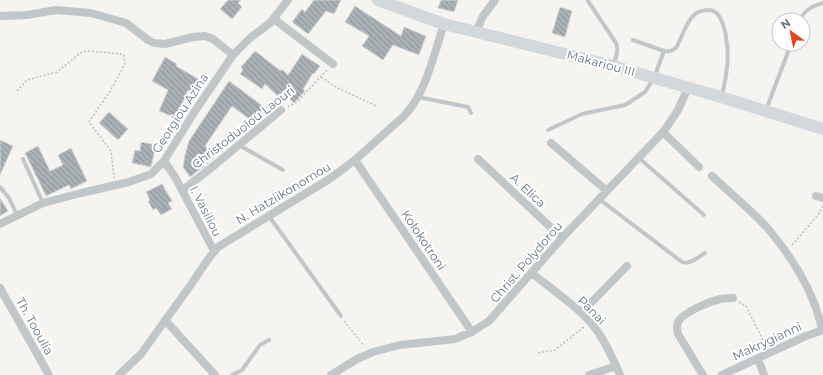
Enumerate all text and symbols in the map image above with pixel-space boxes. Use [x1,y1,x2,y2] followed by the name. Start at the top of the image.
[771,12,811,52] north arrow
[778,15,793,32] text: N
[565,47,637,79] street label: Makariou III
[149,70,211,156] street label: Georgiou Azina
[189,82,297,172] street label: Christoduolou Laouri
[233,159,333,227] street label: N. Hatziikonomou
[507,170,549,210] street label: A. Elica
[187,183,225,239] street label: I. Vasiliou
[398,207,450,273] street label: Kolokotroni
[487,218,565,306] street label: Christ. Polydorou
[575,293,609,327] street label: Panai
[13,295,57,357] street label: Th. Tooulia
[730,318,804,364] street label: Makrygianni

